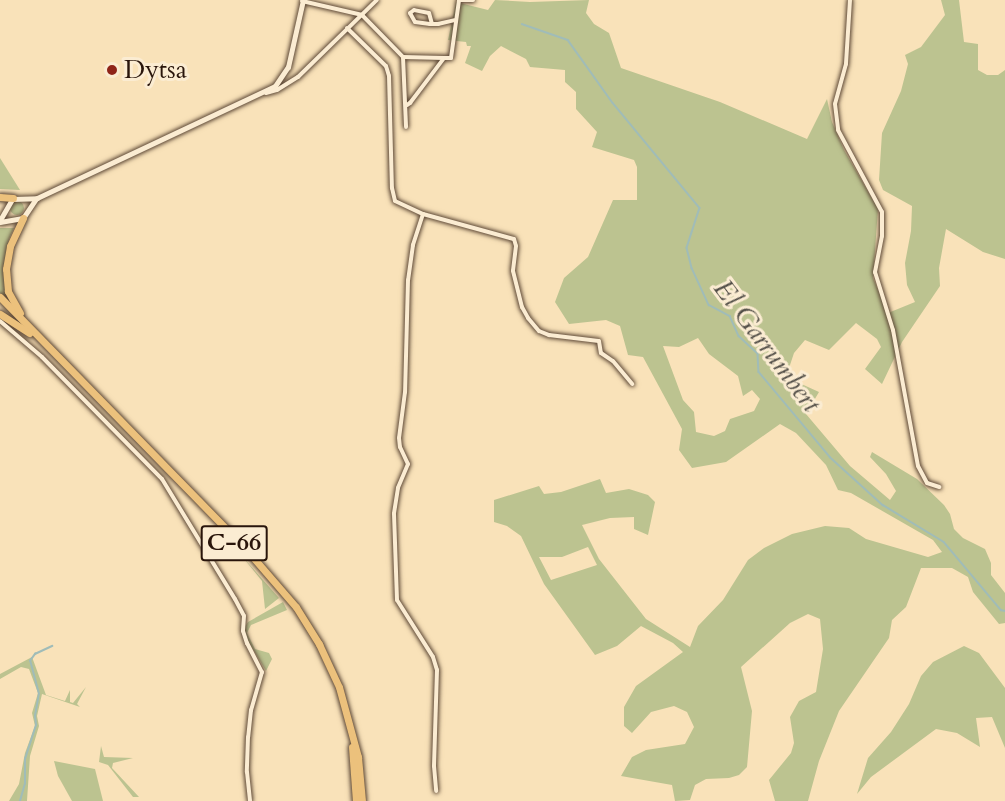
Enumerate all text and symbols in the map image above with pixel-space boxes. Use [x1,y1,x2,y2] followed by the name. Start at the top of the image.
[124,54,187,86] place label: Dytsa
[105,63,119,77] marker: Dytsa
[707,274,827,418] water label: El Garrumbert
[200,522,268,564] road number: C-66

